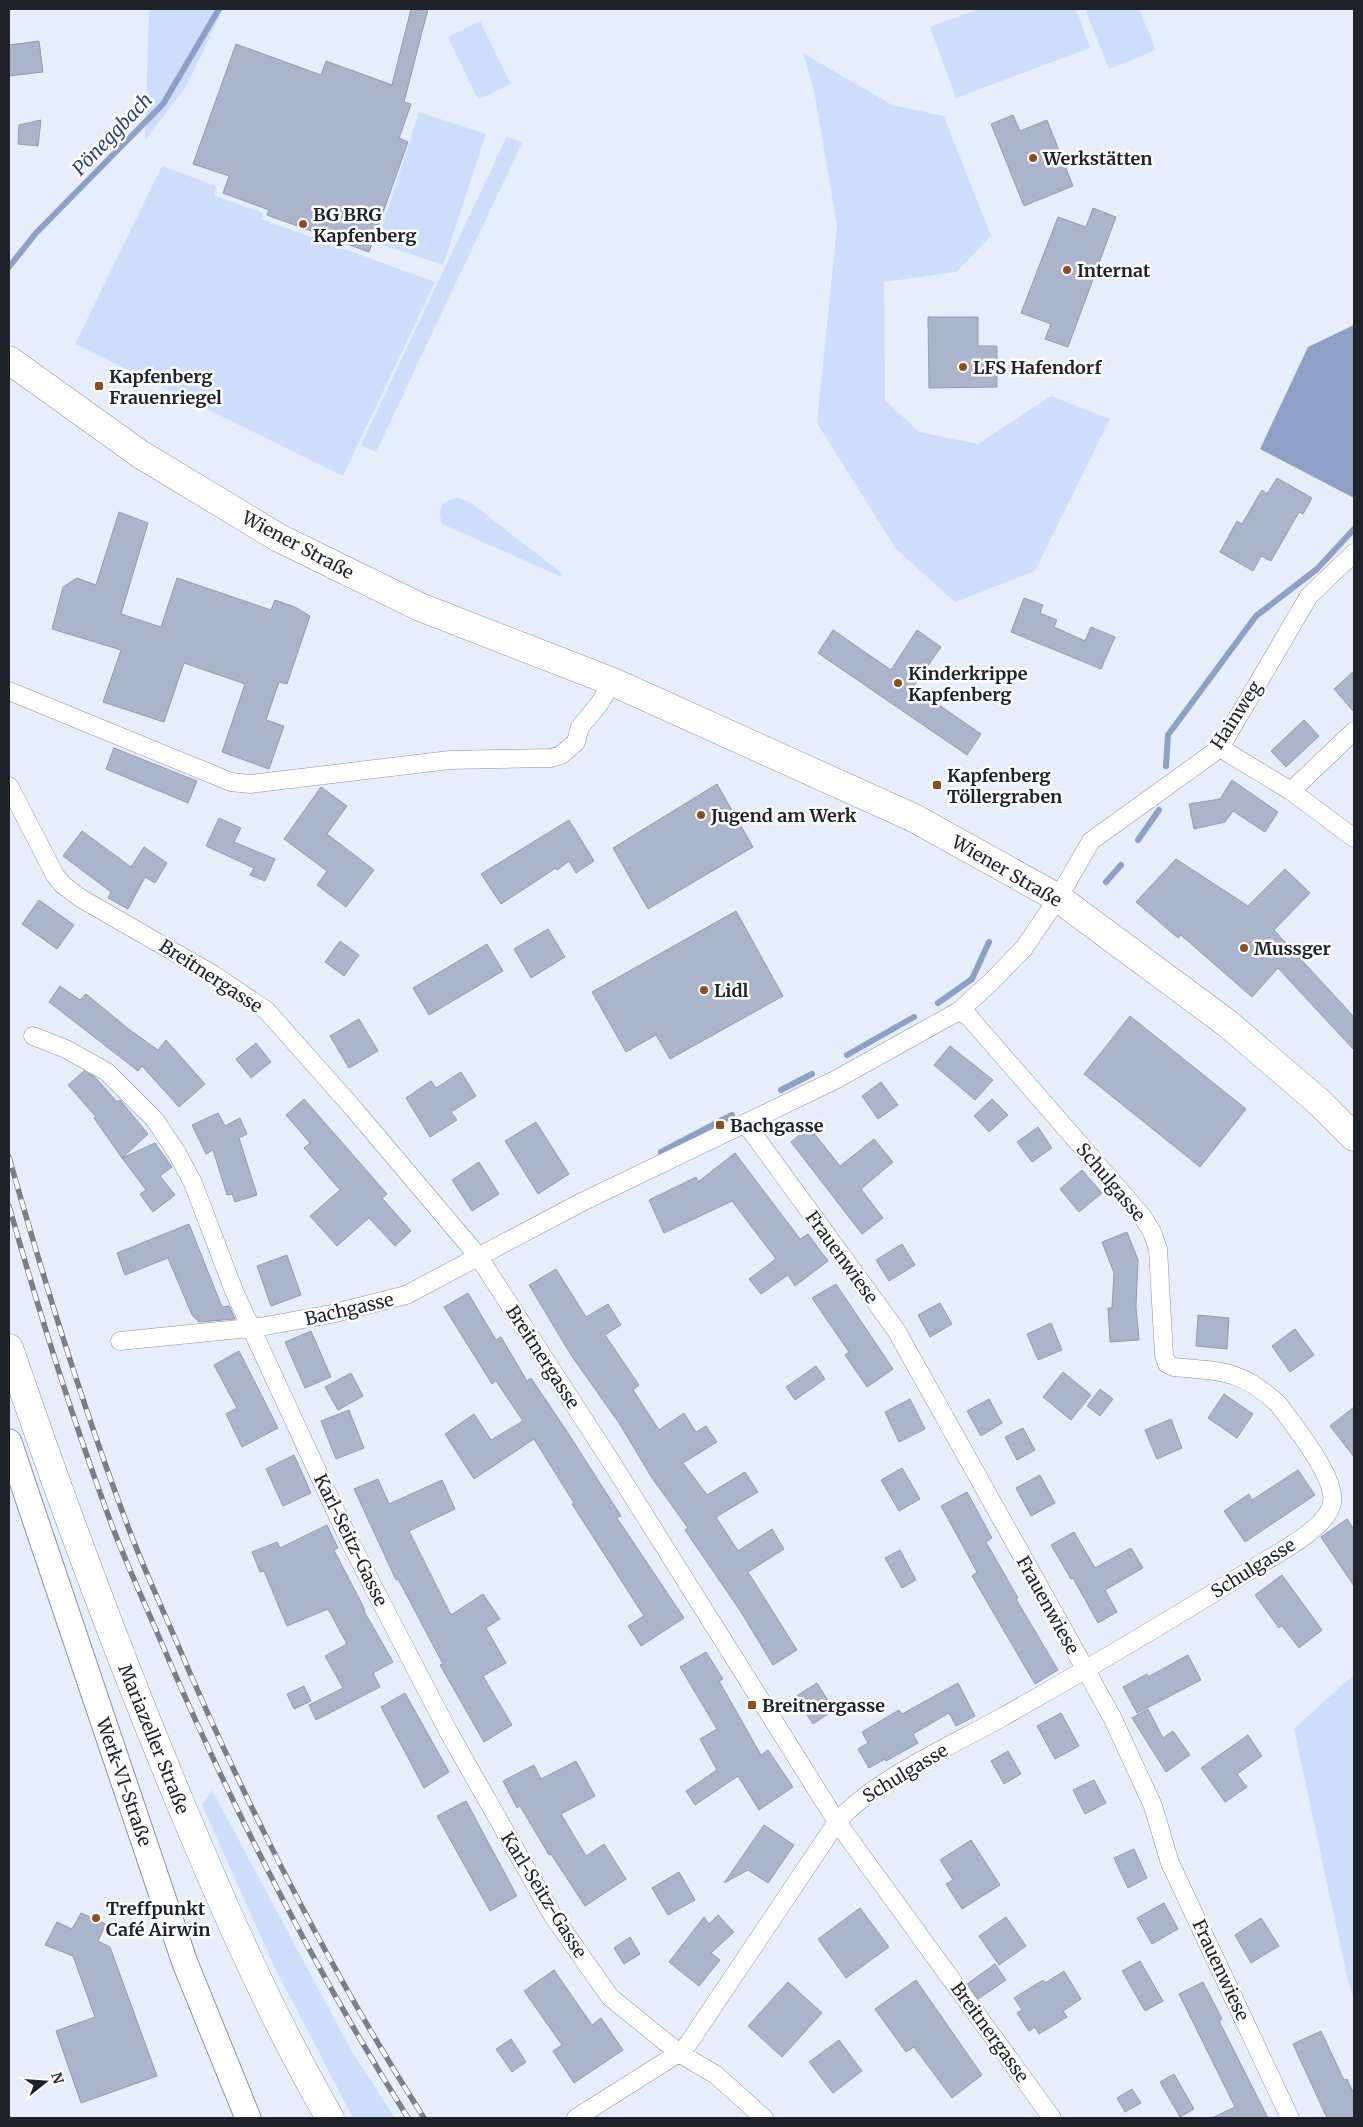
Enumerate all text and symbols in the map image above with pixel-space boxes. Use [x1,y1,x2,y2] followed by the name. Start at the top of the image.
[67,88,157,180] water label: Pöneggbach
[1042,147,1152,170] place label: Werkstätten
[1027,152,1039,164] marker: Werkstätten
[313,203,417,247] place label: BG BRG Kapfenberg
[297,218,309,230] marker: BG BRG Kapfenberg
[1077,259,1151,282] place label: Internat
[1061,264,1073,276] marker: Internat
[973,356,1102,379] place label: LFS Hafendorf
[957,361,969,373] marker: LFS Hafendorf
[109,365,222,409] place label: Kapfenberg Frauenriegel
[93,380,105,392] marker: Kapfenberg Frauenriegel
[237,505,358,584] street label: Wiener Straße
[908,662,1028,706] place label: Kinderkrippe Kapfenberg
[1205,676,1267,754] street label: Hainweg
[892,677,904,689] marker: Kinderkrippe Kapfenberg
[947,764,1062,808] place label: Kapfenberg Töllergraben
[931,779,943,791] marker: Kapfenberg Töllergraben
[710,804,857,827] place label: Jugend am Werk
[695,809,707,821] marker: Jugend am Werk
[947,830,1066,912] street label: Wiener Straße
[155,934,267,1018] street label: Breitnergasse
[1254,937,1331,960] place label: Mussger
[1238,942,1250,954] marker: Mussger
[714,979,749,1002] place label: Lidl
[698,984,710,996] marker: Lidl
[730,1114,824,1137] place label: Bachgasse
[714,1119,726,1131] marker: Bachgasse
[1071,1138,1151,1226] street label: Schulgasse
[801,1206,883,1308] street label: Frauenwiese
[302,1288,396,1330] street label: Bachgasse
[501,1301,585,1413] street label: Breitnergasse
[309,1470,393,1610] street label: Karl-Seitz-Gasse
[1206,1533,1300,1603] street label: Schulgasse
[1012,1552,1084,1658] street label: Frauenwiese
[113,1661,195,1817] street label: Mariazeller Straße
[762,1694,885,1717] place label: Breitnergasse
[746,1699,758,1711] marker: Breitnergasse
[91,1714,157,1849] street label: Werk-VI-Straße
[858,1739,952,1807] street label: Schulgasse
[496,1828,592,1962] street label: Karl-Seitz-Gasse
[106,1897,211,1941] place label: Treffpunkt Café Airwin
[90,1912,102,1924] marker: Treffpunkt Café Airwin
[1188,1916,1254,2024] street label: Frauenwiese
[946,1977,1034,2087] street label: Breitnergasse
[20,2057,70,2107] north arrow
[47,2070,68,2086] text: N

